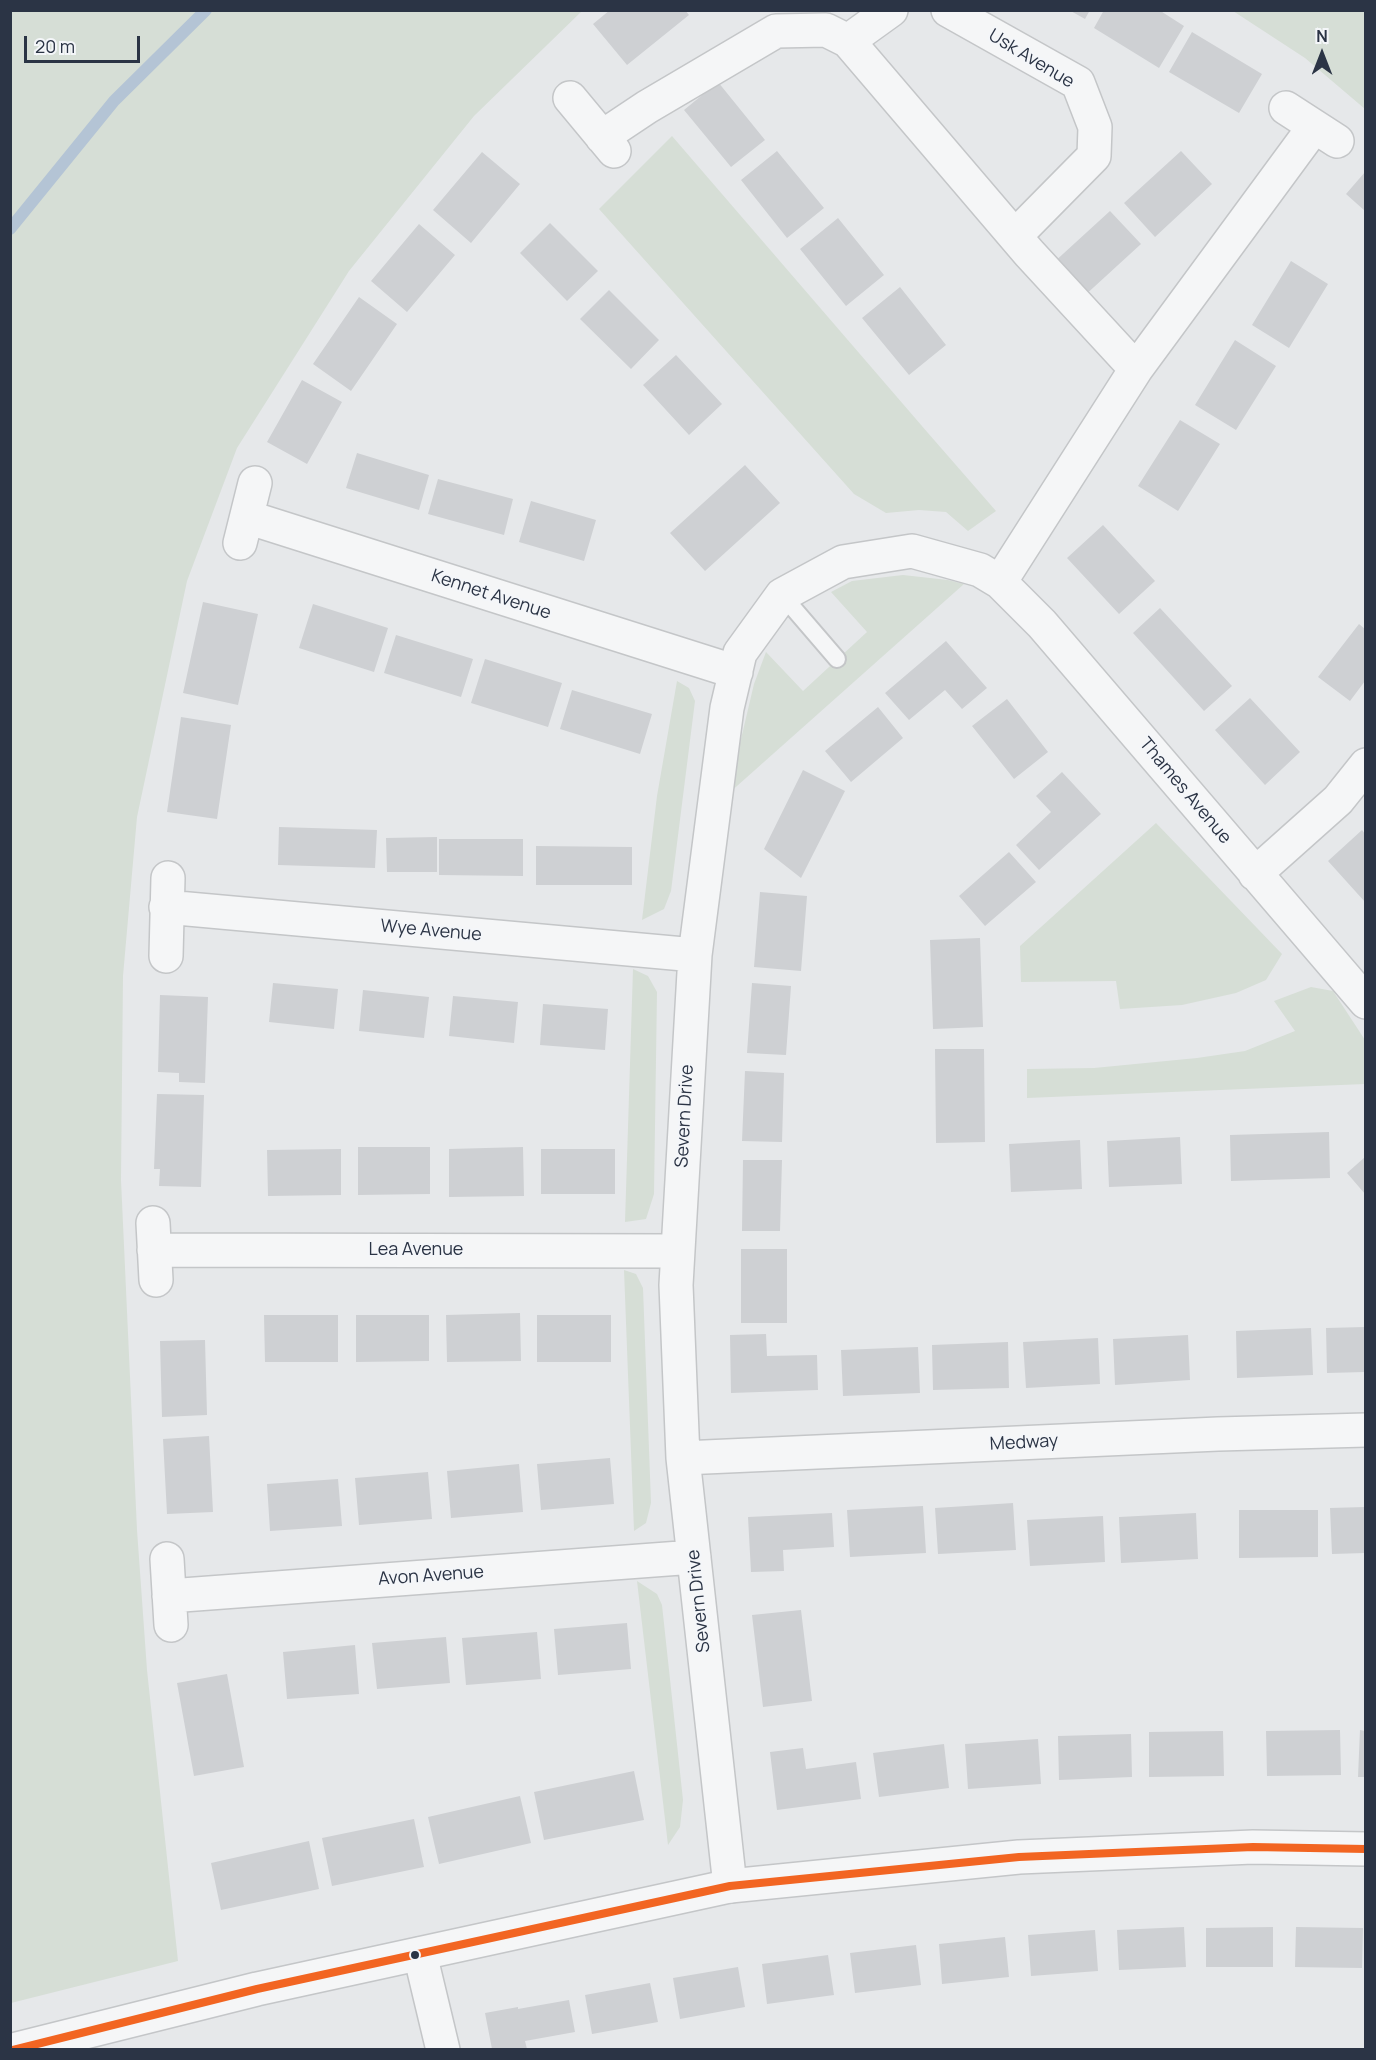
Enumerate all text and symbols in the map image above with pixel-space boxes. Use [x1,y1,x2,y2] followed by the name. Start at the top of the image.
[27,24,142,62] scale bar
[1292,24,1352,84] north arrow
[984,25,1078,93] street label: Usk Avenue
[1316,25,1328,47] text: N
[35,34,75,58] text: 20 m
[428,565,554,625] street label: Kennet Avenue
[1134,734,1236,848] street label: Thames Avenue
[379,916,483,946] street label: Wye Avenue
[672,1064,698,1168] street label: Severn Drive
[369,1239,463,1261] street label: Lea Avenue
[989,1430,1059,1456] street label: Medway
[683,1548,715,1654] street label: Severn Drive
[377,1562,485,1590] street label: Avon Avenue
[409,1949,421,1961] unlabelled marker

